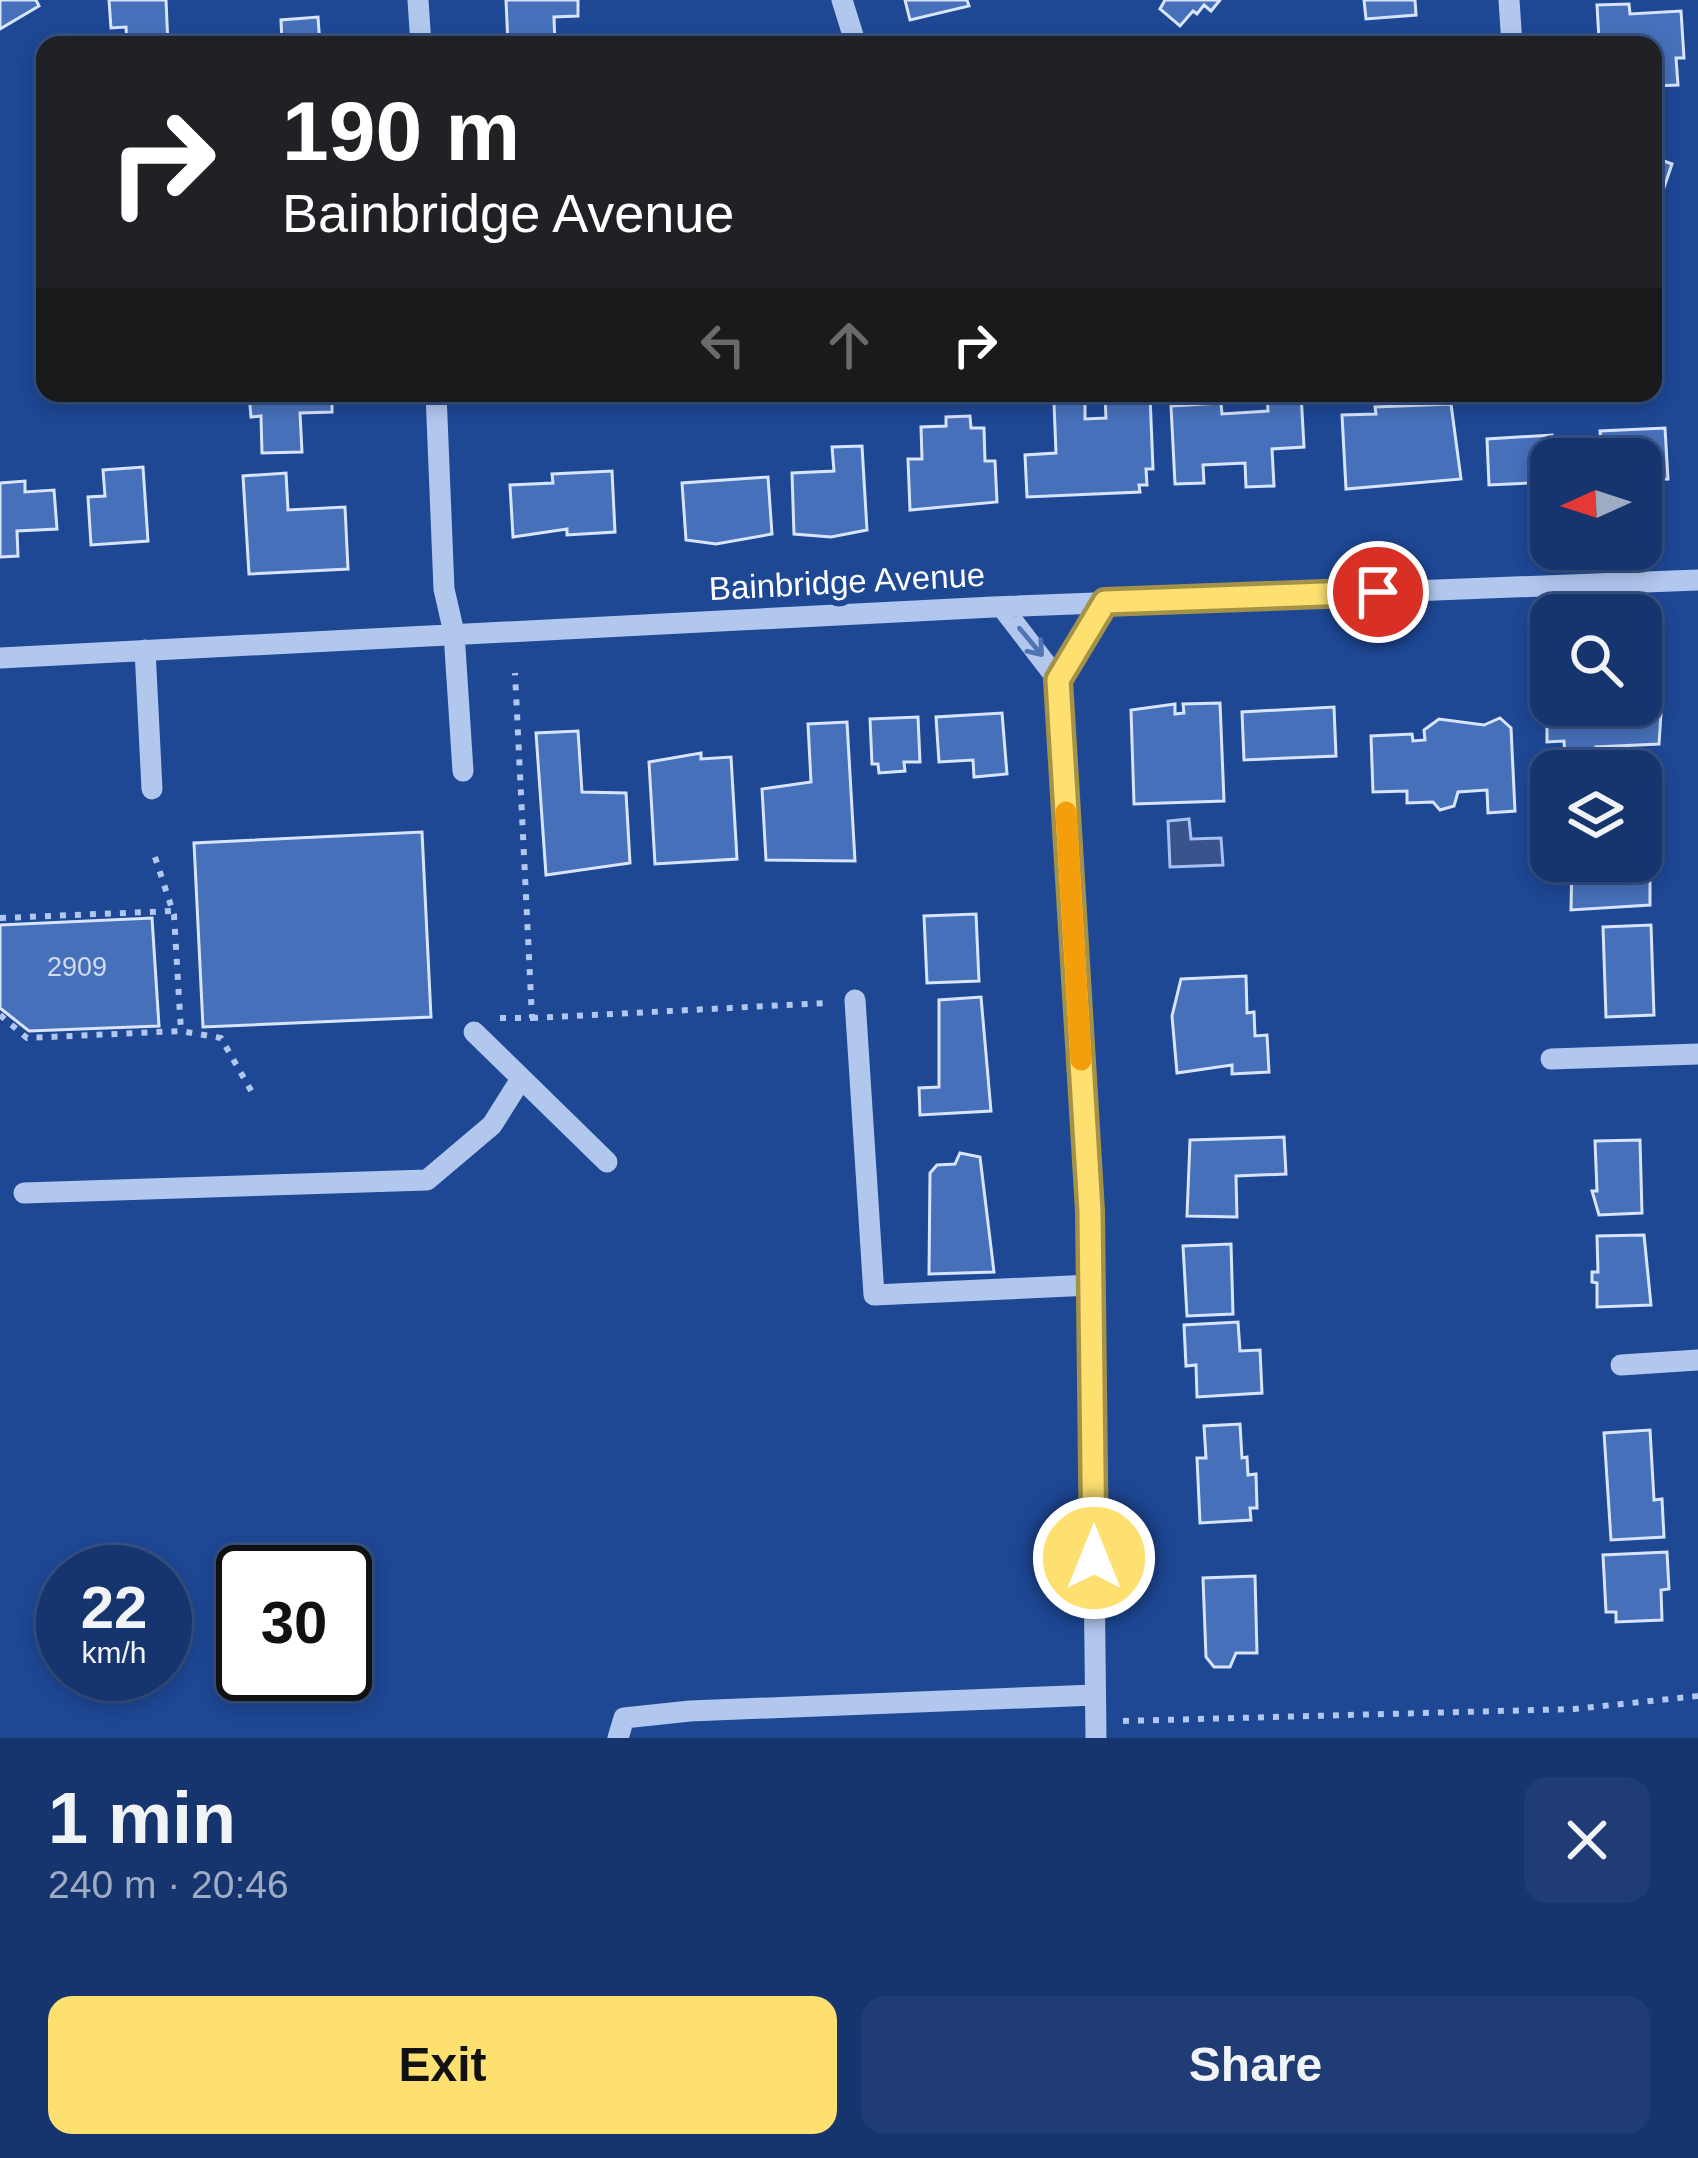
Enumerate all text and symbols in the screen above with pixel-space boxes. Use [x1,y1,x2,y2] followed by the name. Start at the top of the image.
[84,84,240,240] icon: right
[282,84,520,178] text: 190 m
[282,183,734,243] text: Bainbridge Avenue
[690,312,756,378] icon: left
[816,312,882,378] icon: ahead
[942,312,1008,378] icon: right
[1530,438,1662,570] north arrow
[1530,438,1662,882] map controls
[1327,541,1429,643] pin
[708,556,986,607] street label: Bainbridge Avenue
[1345,559,1411,625] icon: arrive
[1530,594,1662,726] button: search
[1017,626,1044,658] one-way arrow
[1530,750,1662,882] button: layers
[47,952,107,982] house number: 2909
[1031,1495,1157,1621] position arrow
[216,1545,372,1701] speed limit sign: 30
[81,1574,147,1641] text: 22
[81,1636,147,1669] text: km/h
[1524,1777,1650,1903] button: close
[48,1778,236,1858] text: 1 min
[48,1863,289,1906] text: 240 m · 20:46
[48,1996,837,2134] button: Exit
[861,1996,1650,2134] button: Share

